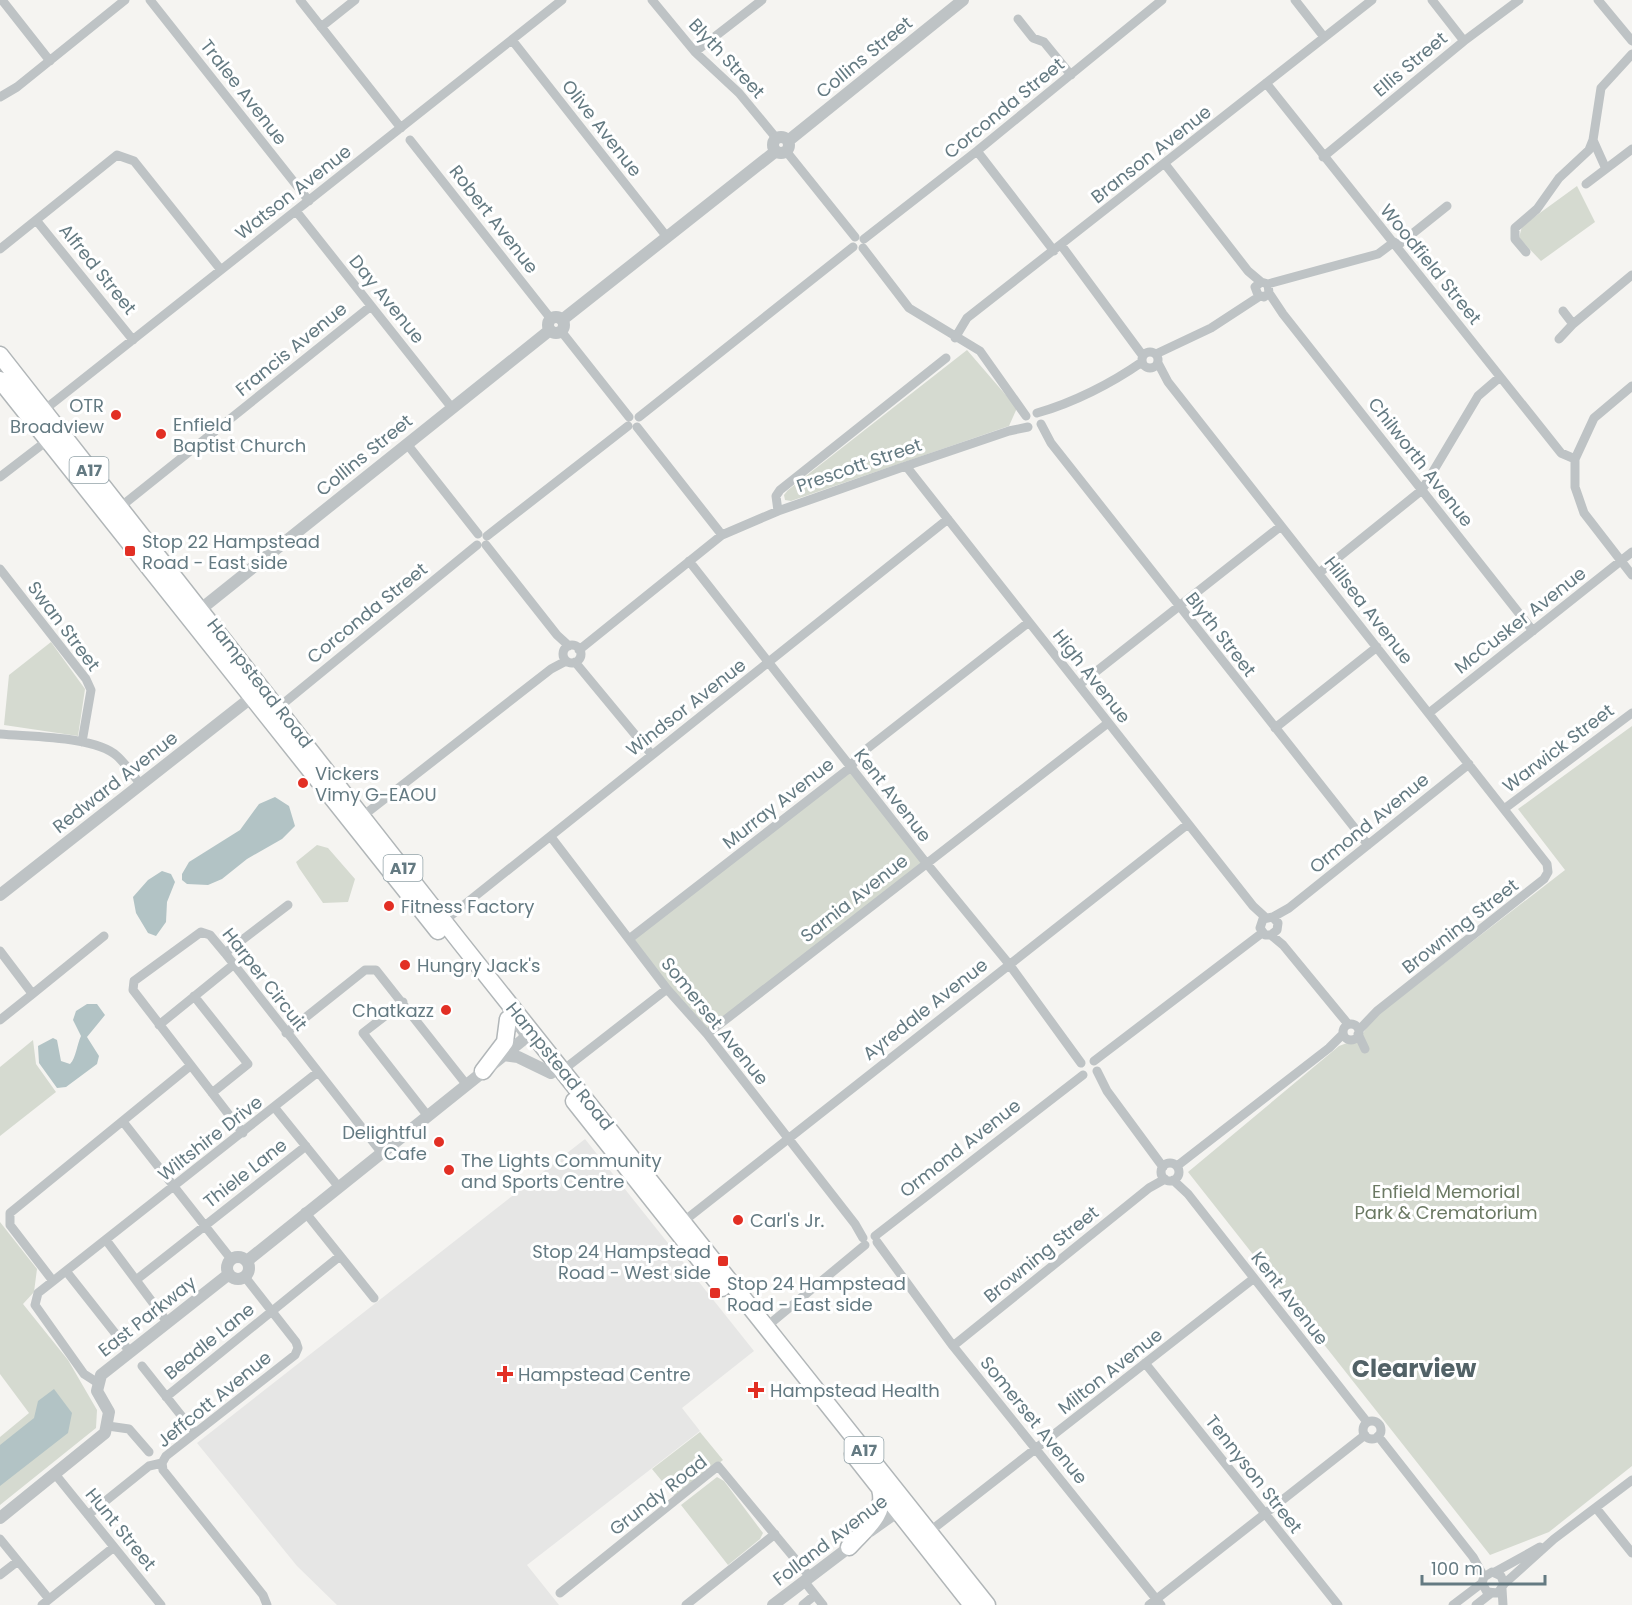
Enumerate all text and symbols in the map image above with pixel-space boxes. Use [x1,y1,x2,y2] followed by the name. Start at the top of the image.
[811,10,917,104] street label: Collins Street
[683,12,771,104] street label: Blyth Street
[1368,26,1452,102] street label: Ellis Street
[195,34,293,150] street label: Tralee Avenue
[939,52,1069,164] street label: Corconda Street
[556,74,648,182] street label: Olive Avenue
[1086,99,1216,209] street label: Branson Avenue
[230,139,356,245] street label: Watson Avenue
[444,160,544,278] street label: Robert Avenue
[1375,198,1487,330] street label: Woodfield Street
[54,218,142,320] street label: Alfred Street
[343,249,431,349] street label: Day Avenue
[230,296,352,402] street label: Francis Avenue
[1363,392,1479,532] street label: Chilworth Avenue
[10,393,104,439] place label: OTR Broadview
[109,408,123,422] marker: OTR Broadview
[311,408,417,502] street label: Collins Street
[173,412,306,458] place label: Enfield Baptist Church
[154,427,168,441] marker: Enfield Baptist Church
[793,432,925,498] street label: Prescott Street
[70,457,109,483] road number: A17
[142,529,320,575] place label: Stop 22 Hampstead Road - East side
[123,544,137,558] marker: Stop 22 Hampstead Road - East side
[1319,551,1419,669] street label: Hillsea Avenue
[302,557,432,669] street label: Corconda Street
[1449,561,1591,679] street label: McCusker Avenue
[22,576,106,676] street label: Swan Street
[1180,586,1262,682] street label: Blyth Street
[201,613,319,753] street label: Hampstead Road
[1047,624,1137,728] street label: High Avenue
[621,652,751,762] street label: Windsor Avenue
[1497,698,1619,798] street label: Warwick Street
[47,725,183,839] street label: Redward Avenue
[849,743,937,847] street label: Kent Avenue
[717,752,839,854] street label: Murray Avenue
[315,761,437,807] place label: Vickers Vimy G-EAOU
[1304,767,1434,879] street label: Ormond Avenue
[296,776,310,790] marker: Vickers Vimy G-EAOU
[795,848,913,948] street label: Sarnia Avenue
[384,855,422,881] road number: A17
[1397,873,1523,979] street label: Browning Street
[401,894,534,919] place label: Fitness Factory
[382,899,396,913] marker: Fitness Factory
[217,922,313,1036] street label: Harper Circuit
[656,952,774,1090] street label: Somerset Avenue
[857,952,993,1066] street label: Ayredale Avenue
[417,953,540,978] place label: Hungry Jack's
[398,958,412,972] marker: Hungry Jack's
[500,997,620,1135] street label: Hampstead Road
[352,998,434,1023] place label: Chatkazz
[439,1003,453,1017] marker: Chatkazz
[153,1089,267,1187] street label: Wiltshire Drive
[894,1093,1026,1203] street label: Ormond Avenue
[342,1120,427,1166] place label: Delightful Cafe
[198,1132,292,1214] street label: Thiele Lane
[432,1135,446,1149] marker: Delightful Cafe
[461,1148,662,1194] place label: The Lights Community and Sports Centre
[442,1163,456,1177] marker: The Lights Community and Sports Centre
[1354,1179,1538,1225] park label: Enfield Memorial Park & Crematorium
[978,1200,1104,1308] street label: Browning Street
[750,1208,824,1233] place label: Carl's Jr.
[731,1213,745,1227] marker: Carl's Jr.
[532,1239,711,1285] place label: Stop 24 Hampstead Road - West side
[1246,1246,1334,1350] street label: Kent Avenue
[716,1254,730,1268] marker: Stop 24 Hampstead Road - West side
[93,1270,201,1362] street label: East Parkway
[727,1271,906,1317] place label: Stop 24 Hampstead Road - East side
[708,1286,722,1300] marker: Stop 24 Hampstead Road - East side
[159,1297,259,1385] street label: Beadle Lane
[1053,1322,1167,1420] street label: Milton Avenue
[152,1345,276,1453] street label: Jeffcott Avenue
[975,1351,1093,1489] street label: Somerset Avenue
[1352,1352,1476,1385] district label: Clearview
[518,1362,691,1387] place label: Hampstead Centre
[496,1365,514,1383] marker: Hampstead Centre
[770,1378,940,1403] place label: Hampstead Health
[747,1381,765,1399] marker: Hampstead Health
[1200,1410,1308,1538] street label: Tennyson Street
[844,1437,884,1463] road number: A17
[604,1449,712,1541] street label: Grundy Road
[80,1482,162,1576] street label: Hunt Street
[767,1489,893,1591] street label: Folland Avenue
[1422,1548,1545,1586] scale bar
[1431,1556,1483,1581] text: 100 m

